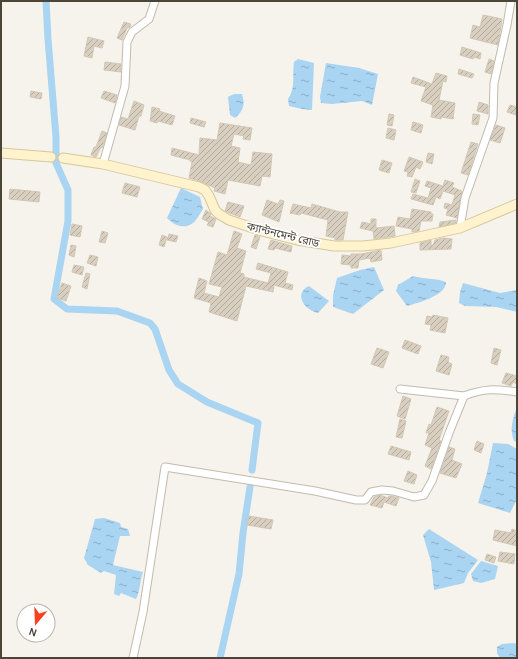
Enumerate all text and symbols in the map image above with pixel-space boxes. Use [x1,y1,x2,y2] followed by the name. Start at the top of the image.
[244,219,321,250] street label: ক্যান্টনমেন্ট রোড
[16,603,56,643] north arrow
[27,625,39,639] text: N

